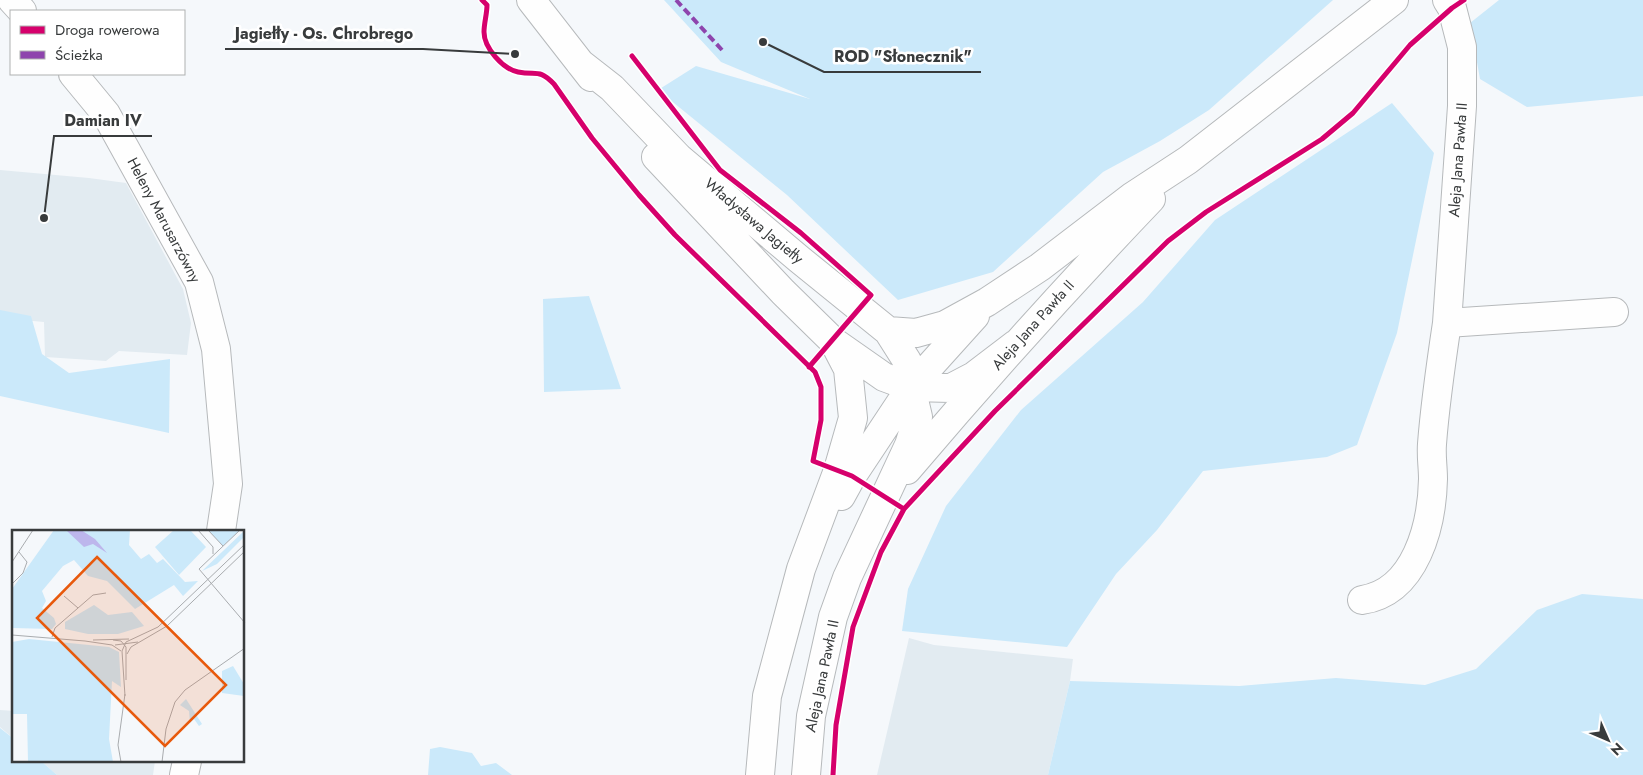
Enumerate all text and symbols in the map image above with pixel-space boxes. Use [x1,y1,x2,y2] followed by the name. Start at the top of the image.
[10,10,185,75] legend
[225,18,423,49] callout: Jagiełły - Os. Chrobrego
[55,19,159,41] text: Droga rowerowa
[232,22,413,45] text: Jagiełły - Os. Chrobrego
[824,41,981,72] callout: ROD "Słonecznik"
[55,44,103,66] text: Ścieżka
[834,45,972,68] text: ROD "Słonecznik"
[1443,102,1473,218] street label: Aleja Jana Pawła II
[54,105,152,136] callout: Damian IV
[64,109,142,132] text: Damian IV
[122,153,207,287] street label: Heleny Marusarzówny
[700,173,809,269] street label: Władysława Jagiełły
[986,275,1080,375] street label: Aleja Jana Pawła II
[12,530,245,762] inset map
[799,618,845,734] street label: Aleja Jana Pawła II
[1583,715,1633,765] north arrow
[1606,738,1628,760] text: N

